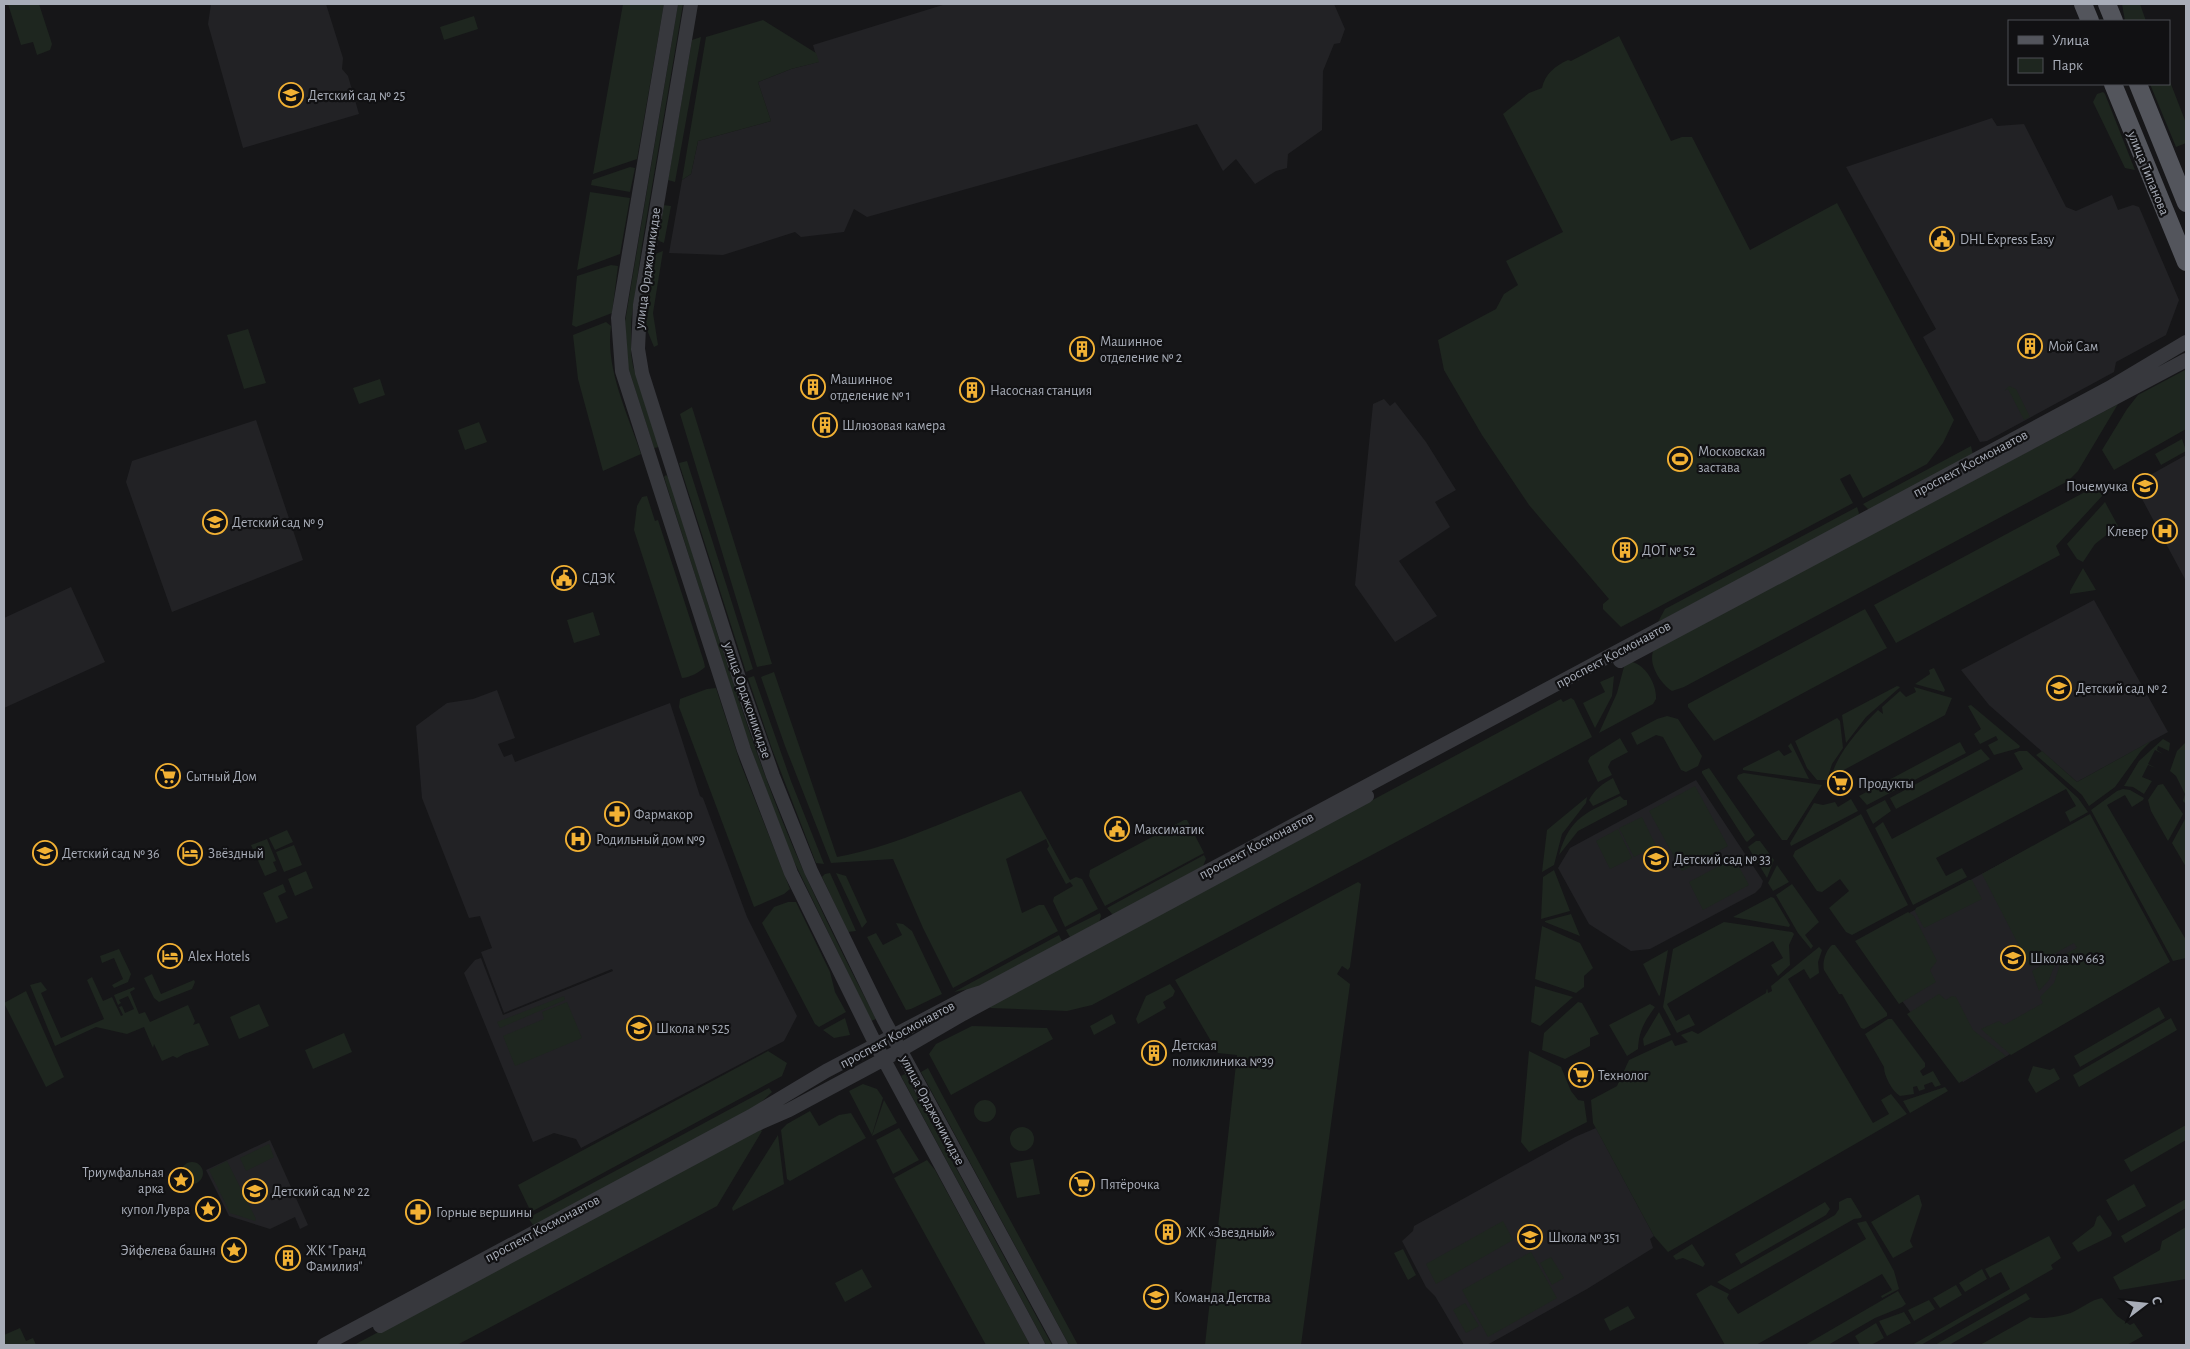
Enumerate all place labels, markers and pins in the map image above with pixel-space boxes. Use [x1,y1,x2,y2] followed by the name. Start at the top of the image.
[278,82,304,108] school or university icon: Детский сад № 25
[308,89,406,103] place label: Детский сад № 25
[1929,226,1955,252] public building icon: DHL Express Easy
[1960,233,2054,247] place label: DHL Express Easy
[2017,333,2043,359] building icon: Мой Сам
[1100,335,1182,365] place label: Машинное отделение № 2
[1069,336,1095,362] building icon: Машинное отделение № 2
[2048,340,2098,354] place label: Мой Сам
[830,373,911,403] place label: Машинное отделение № 1
[800,374,826,400] building icon: Машинное отделение № 1
[959,377,985,403] building icon: Насосная станция
[990,384,1092,398] place label: Насосная станция
[812,412,838,438] building icon: Шлюзовая камера
[842,419,946,433] place label: Шлюзовая камера
[1698,445,1765,475] place label: Московская застава
[1667,446,1693,472] sports icon: Московская застава
[2132,473,2158,499] school or university icon: Почемучка
[2066,480,2129,494] place label: Почемучка
[202,509,228,535] school or university icon: Детский сад № 9
[232,516,324,530] place label: Детский сад № 9
[2152,518,2178,544] hospital icon: Клевер
[2107,525,2148,539] place label: Клевер
[1612,537,1638,563] building icon: ДОТ № 52
[1642,544,1695,558] place label: ДОТ № 52
[551,565,577,591] public building icon: СДЭК
[582,572,615,586] place label: СДЭК
[2046,675,2072,701] school or university icon: Детский сад № 2
[2076,682,2168,696] place label: Детский сад № 2
[155,763,181,789] supermarket icon: Сытный Дом
[186,770,257,784] place label: Сытный Дом
[1827,770,1853,796] supermarket icon: Продукты
[1858,777,1914,791] place label: Продукты
[604,801,630,827] pharmacy icon: Фармакор
[634,808,693,822] place label: Фармакор
[1104,816,1130,842] public building icon: Максиматик
[1134,823,1205,837] place label: Максиматик
[565,826,591,852] hospital icon: Родильный дом №9
[596,833,705,847] place label: Родильный дом №9
[32,840,58,866] school or university icon: Детский сад № 36
[177,840,203,866] hotel icon: Звёздный
[1643,846,1669,872] school or university icon: Детский сад № 33
[62,847,160,861] place label: Детский сад № 36
[208,847,264,861] place label: Звёздный
[1674,853,1771,867] place label: Детский сад № 33
[157,943,183,969] hotel icon: Alex Hotels
[2000,945,2026,971] school or university icon: Школа № 663
[188,950,250,964] place label: Alex Hotels
[2030,952,2105,966] place label: Школа № 663
[626,1015,652,1041] school or university icon: Школа № 525
[656,1022,730,1036] place label: Школа № 525
[1172,1039,1274,1069] place label: Детская поликлиника №39
[1141,1040,1167,1066] building icon: Детская поликлиника №39
[1568,1062,1594,1088] supermarket icon: Технолог
[1598,1069,1649,1083] place label: Технолог
[82,1166,165,1196] place label: Триумфальная арка
[168,1167,194,1193] place icon: Триумфальная арка
[1069,1171,1095,1197] supermarket icon: Пятёрочка
[242,1178,268,1204] school or university icon: Детский сад № 22
[1100,1178,1160,1192] place label: Пятёрочка
[272,1185,370,1199] place label: Детский сад № 22
[195,1196,221,1222] place icon: купол Лувра
[405,1199,431,1225] pharmacy icon: Горные вершины
[121,1203,191,1217] place label: купол Лувра
[436,1206,532,1220] place label: Горные вершины
[1155,1219,1181,1245] building icon: ЖК «Звездный»
[1517,1224,1543,1250] school or university icon: Школа № 351
[1186,1226,1275,1240] place label: ЖК «Звездный»
[1548,1231,1620,1245] place label: Школа № 351
[221,1237,247,1263] place icon: Эйфелева башня
[120,1244,216,1258] place label: Эйфелева башня
[306,1244,366,1274] place label: ЖК "Гранд Фамилия"
[275,1245,301,1271] building icon: ЖК "Гранд Фамилия"
[1143,1284,1169,1310] school or university icon: Команда Детства
[1174,1291,1271,1305] place label: Команда Детства

